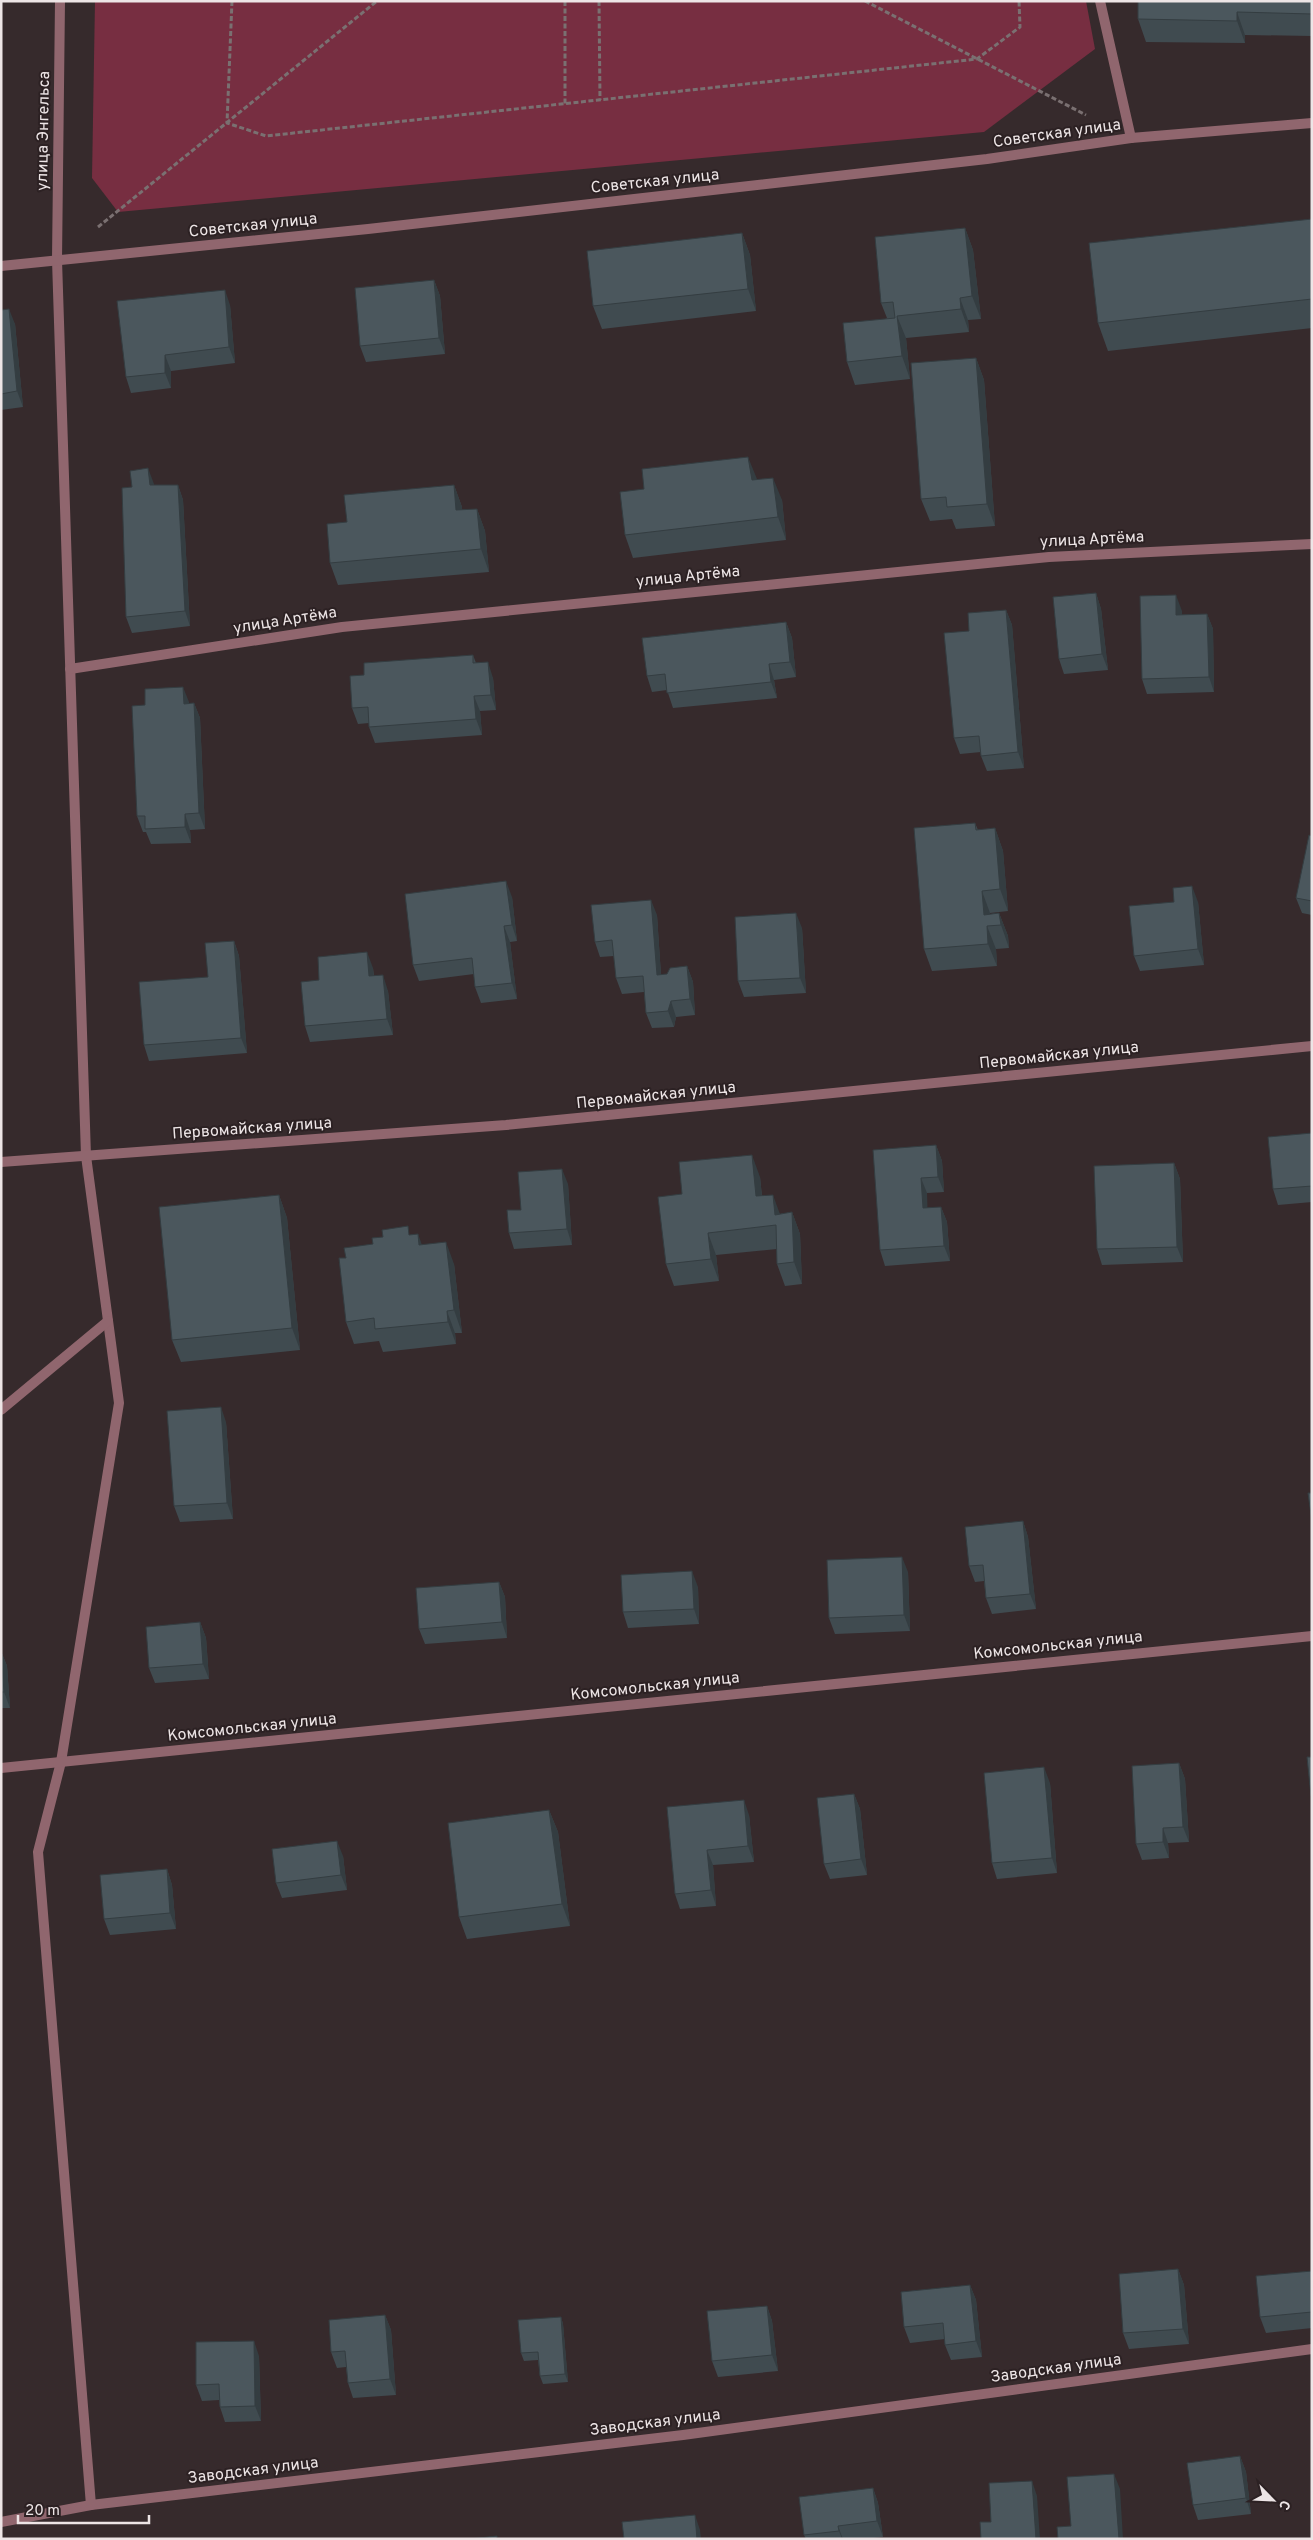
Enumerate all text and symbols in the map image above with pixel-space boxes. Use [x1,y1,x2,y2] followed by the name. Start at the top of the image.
[33,71,55,191] street label: улица Энгельса
[992,115,1122,153] street label: Советская улица
[590,165,720,199] street label: Советская улица
[188,209,318,243] street label: Советская улица
[1039,527,1145,553] street label: улица Артёма
[635,562,741,592] street label: улица Артёма
[232,603,338,639] street label: улица Артёма
[978,1038,1140,1074] street label: Первомайская улица
[575,1078,737,1114] street label: Первомайская улица
[171,1113,333,1145] street label: Первомайская улица
[973,1627,1143,1665] street label: Комсомольская улица
[570,1668,740,1706] street label: Комсомольская улица
[167,1709,337,1747] street label: Комсомольская улица
[989,2350,1123,2388] street label: Заводская улица
[588,2405,722,2441] street label: Заводская улица
[186,2453,320,2489] street label: Заводская улица
[1248,2475,1298,2525] north arrow
[18,2492,149,2524] scale bar
[1274,2497,1293,2512] text: С
[25,2502,60,2521] text: 20 m

